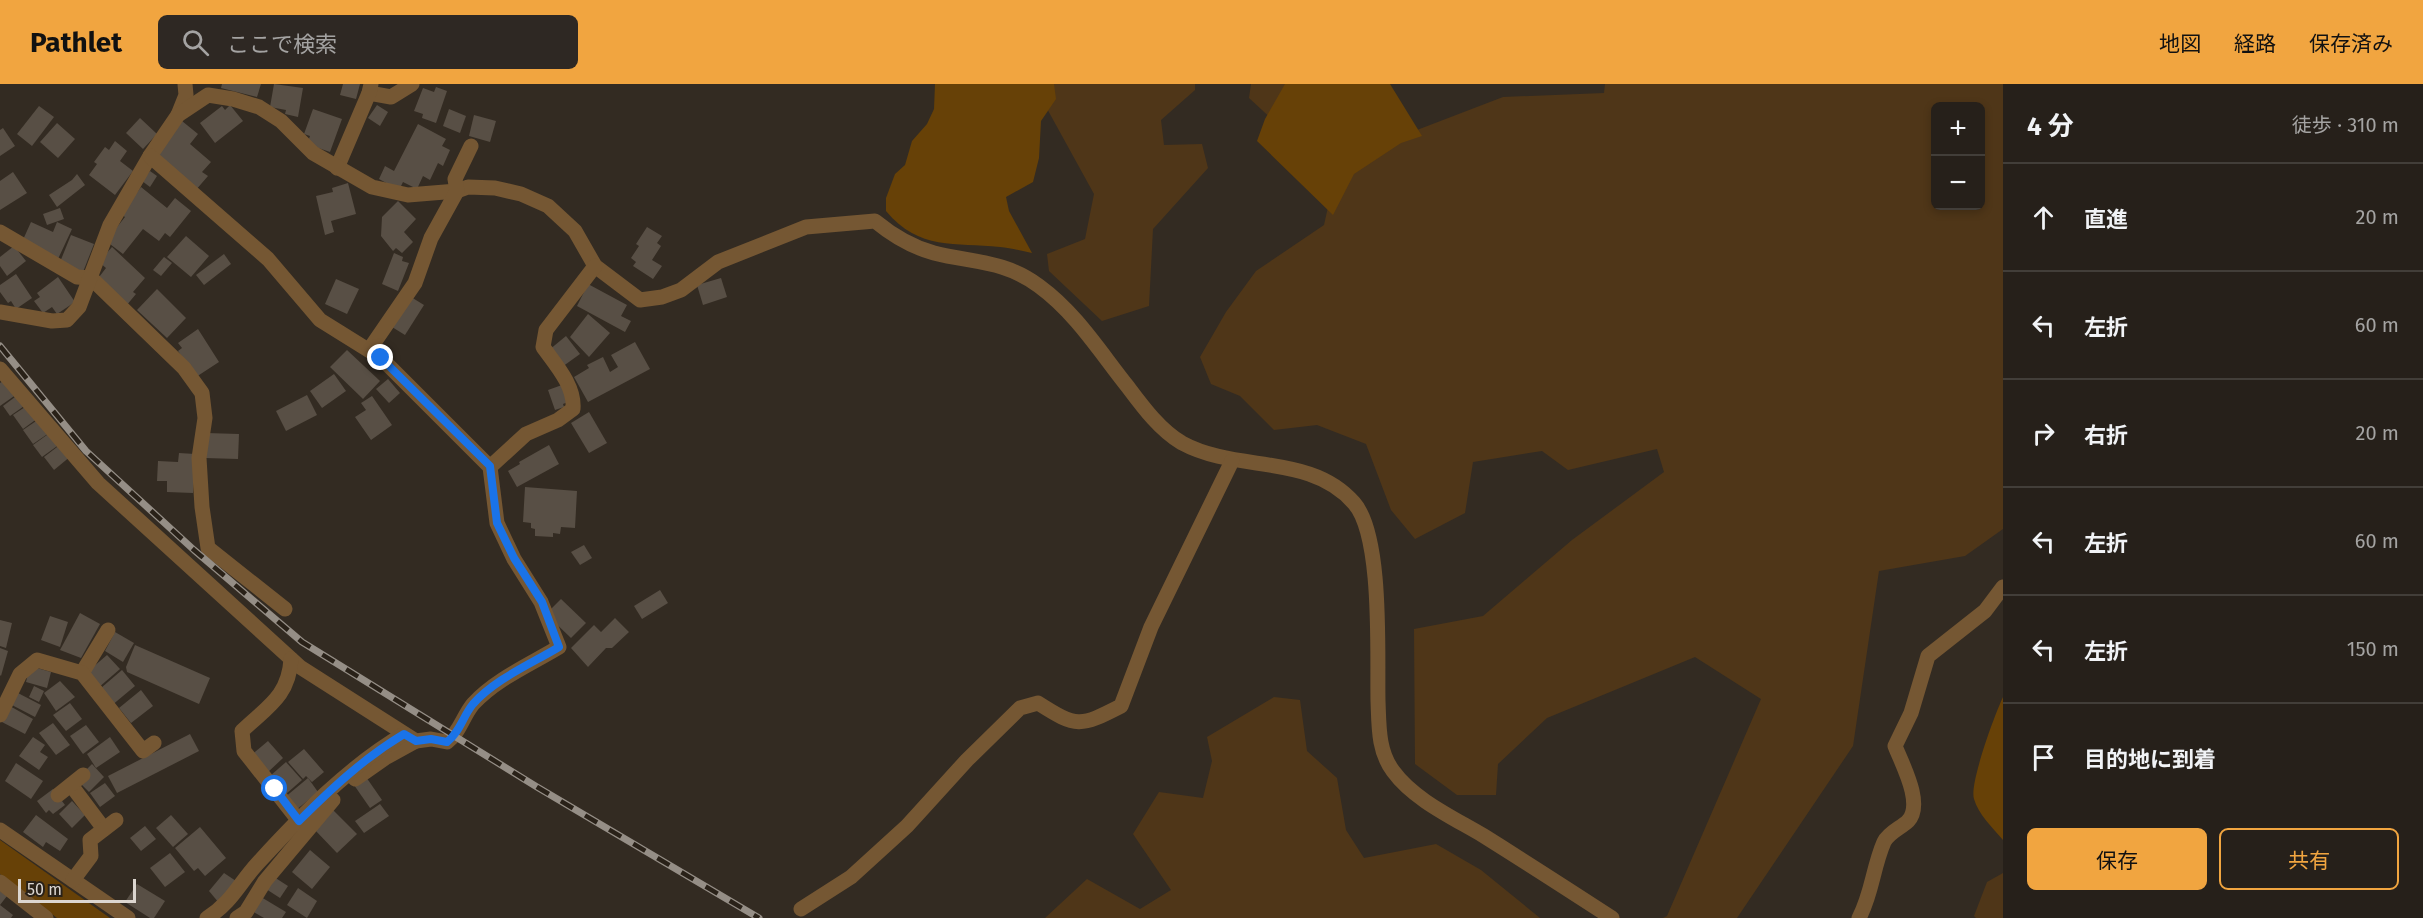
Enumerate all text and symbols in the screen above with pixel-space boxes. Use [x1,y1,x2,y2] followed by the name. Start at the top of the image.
[158,15,578,69] search box
[30,26,122,59] text: Pathlet
[179,26,212,59] icon: search
[227,31,337,58] text: ここで検索
[2159,31,2201,57] text: 地図
[2234,31,2276,57] text: 経路
[2309,31,2393,57] text: 保存済み
[1931,102,1985,210] map controls
[1931,102,1985,156] button: +
[2027,111,2074,142] text: 4 分
[2292,113,2399,137] text: 徒歩 · 310 m
[1931,156,1985,210] button: −
[2027,201,2060,234] icon: ahead
[2356,205,2399,229] text: 20 m
[2084,206,2128,233] text: 直進
[2027,309,2060,342] icon: left
[2355,313,2399,337] text: 60 m
[2084,314,2128,341] text: 左折
[367,344,393,370] route end
[2027,417,2060,450] icon: right
[2356,421,2399,445] text: 20 m
[2084,422,2128,449] text: 右折
[2027,525,2060,558] icon: left
[2355,529,2399,553] text: 60 m
[2084,530,2128,557] text: 左折
[2027,633,2060,666] icon: left
[2347,637,2399,661] text: 150 m
[2084,638,2128,665] text: 左折
[2027,741,2060,774] icon: arrive
[2084,746,2216,773] text: 目的地に到着
[261,775,287,801] route start
[2027,828,2207,890] button: 保存
[2219,828,2399,890] button: 共有
[18,876,136,904] scale bar
[27,880,62,899] text: 50 m

